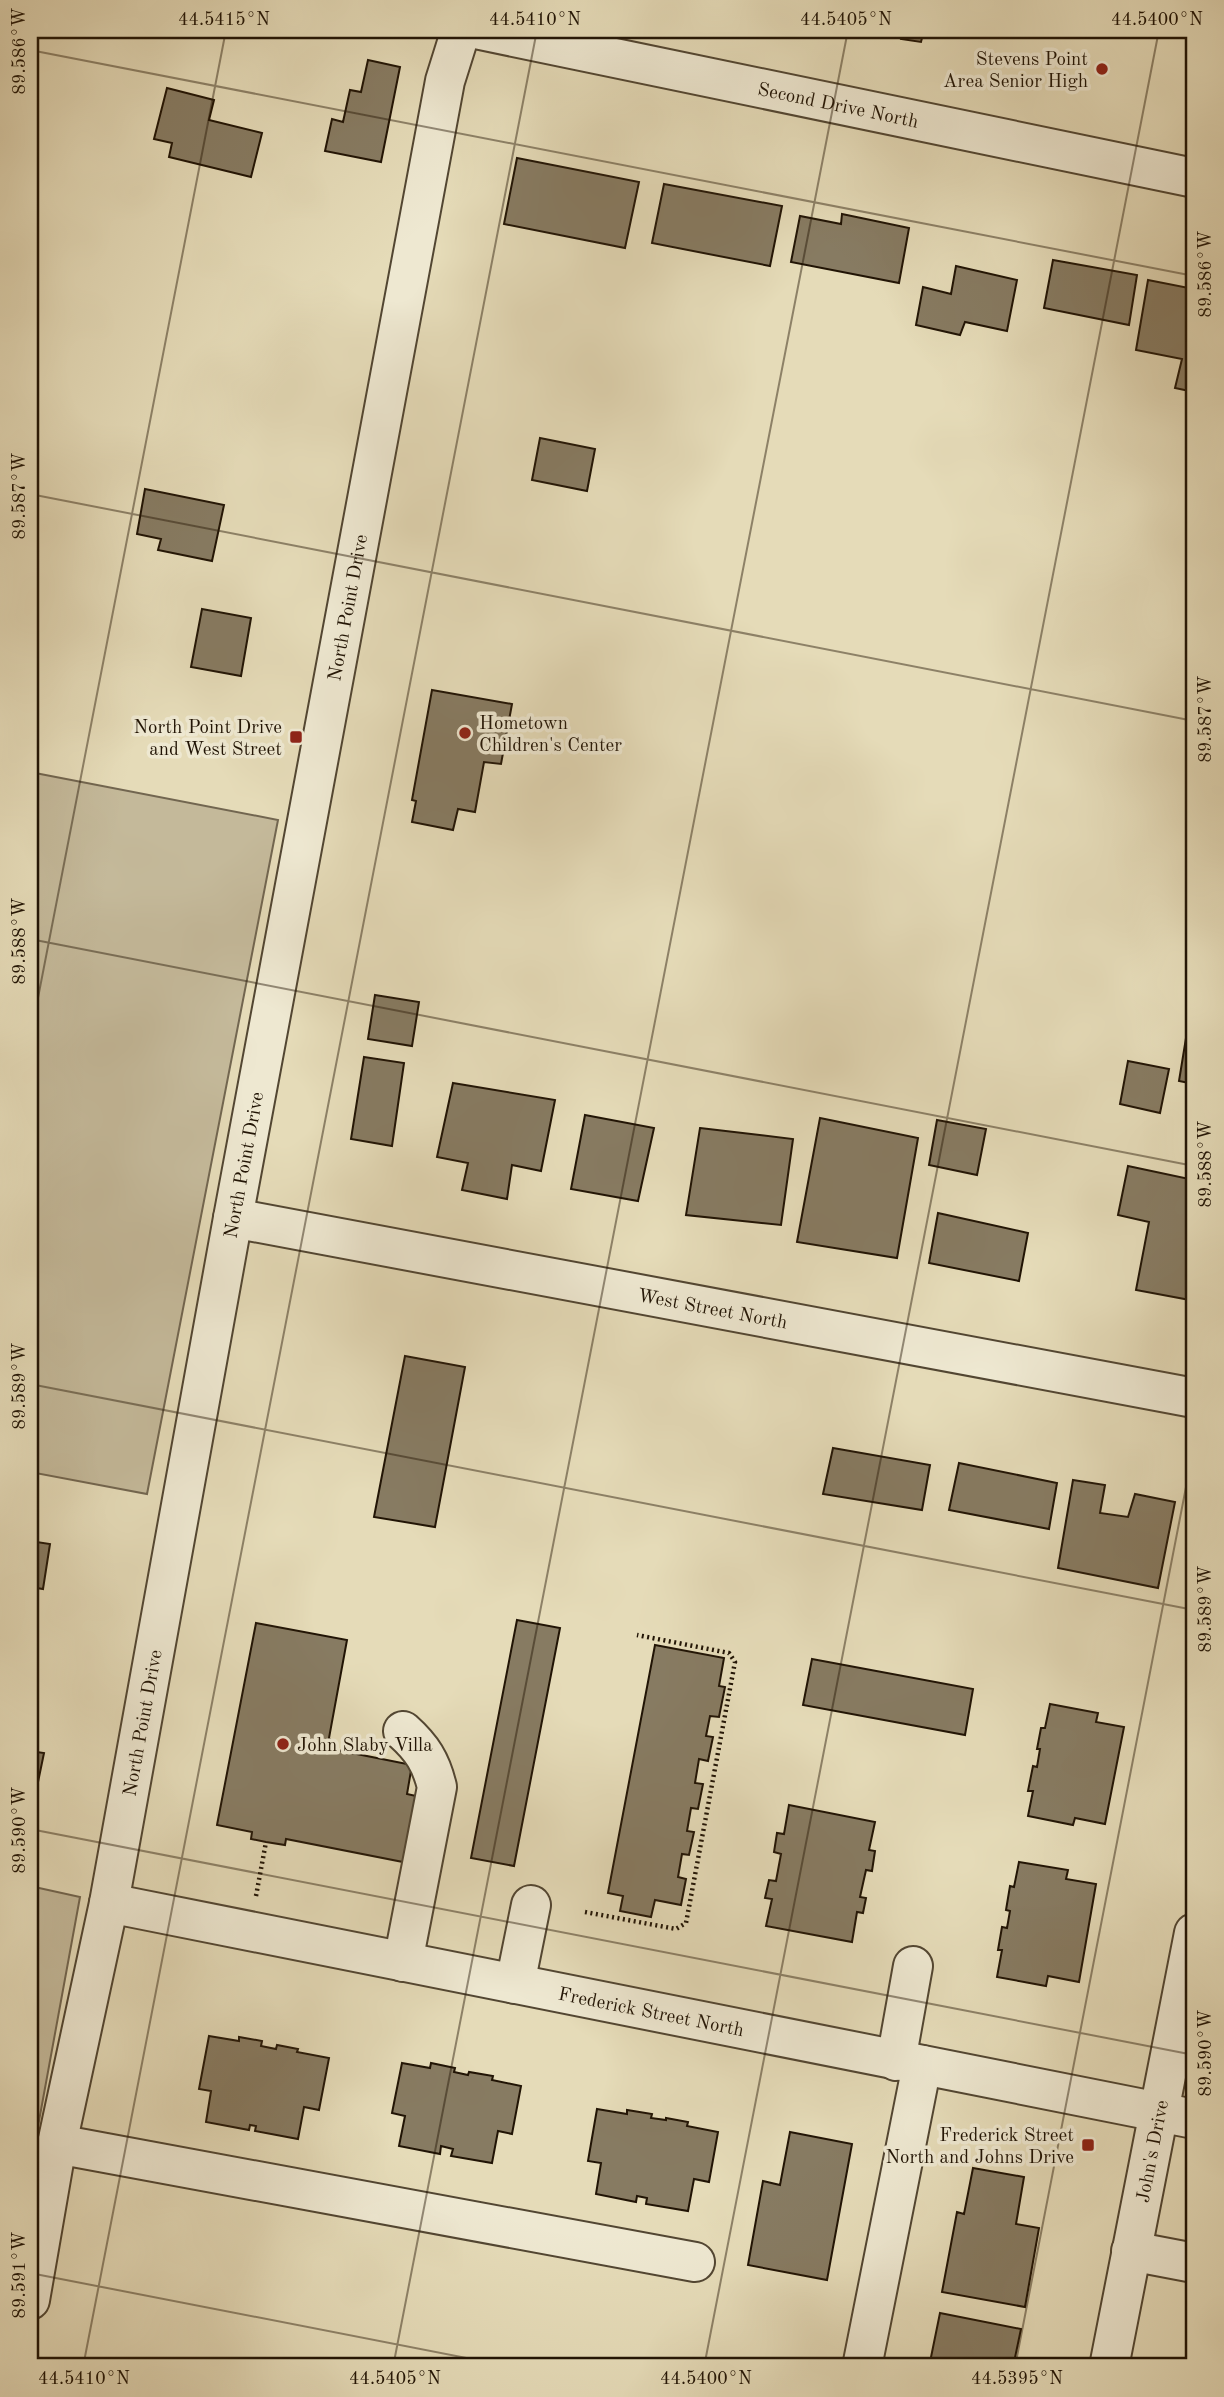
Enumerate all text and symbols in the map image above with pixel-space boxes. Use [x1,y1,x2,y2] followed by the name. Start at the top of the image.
[11,8,29,94] text: 89.586°W
[178,11,270,29] text: 44.5415°N
[489,11,581,29] text: 44.5410°N
[800,11,892,29] text: 44.5405°N
[1111,11,1203,29] text: 44.5400°N
[943,51,1088,92] place label: Stevens Point Area Senior High
[1094,61,1110,77] marker: Stevens Point Area Senior High
[756,81,920,133] street label: Second Drive North
[1197,231,1215,317] text: 89.586°W
[11,453,29,539] text: 89.587°W
[326,533,372,683] street label: North Point Drive
[1197,676,1215,762] text: 89.587°W
[479,715,622,756] place label: Hometown Children's Center
[133,719,282,760] place label: North Point Drive and West Street
[457,725,473,741] marker: Hometown Children's Center
[288,729,304,745] marker: North Point Drive and West Street
[11,898,29,984] text: 89.588°W
[222,1091,268,1240] street label: North Point Drive
[1197,1121,1215,1207] text: 89.588°W
[636,1287,789,1334] street label: West Street North
[11,1343,29,1429] text: 89.589°W
[1197,1566,1215,1652] text: 89.589°W
[121,1648,167,1798] street label: North Point Drive
[275,1736,291,1752] marker: John Slaby Villa
[297,1737,433,1756] place label: John Slaby Villa
[11,1787,29,1873] text: 89.590°W
[556,1986,745,2041] street label: Frederick Street North
[1197,2010,1215,2096] text: 89.590°W
[1134,2099,1173,2205] street label: John's Drive
[885,2127,1074,2168] place label: Frederick Street North and Johns Drive
[1080,2137,1096,2153] marker: Frederick Street North and Johns Drive
[11,2232,29,2318] text: 89.591°W
[38,2370,130,2388] text: 44.5410°N
[349,2370,441,2388] text: 44.5405°N
[660,2370,752,2388] text: 44.5400°N
[971,2370,1063,2388] text: 44.5395°N

